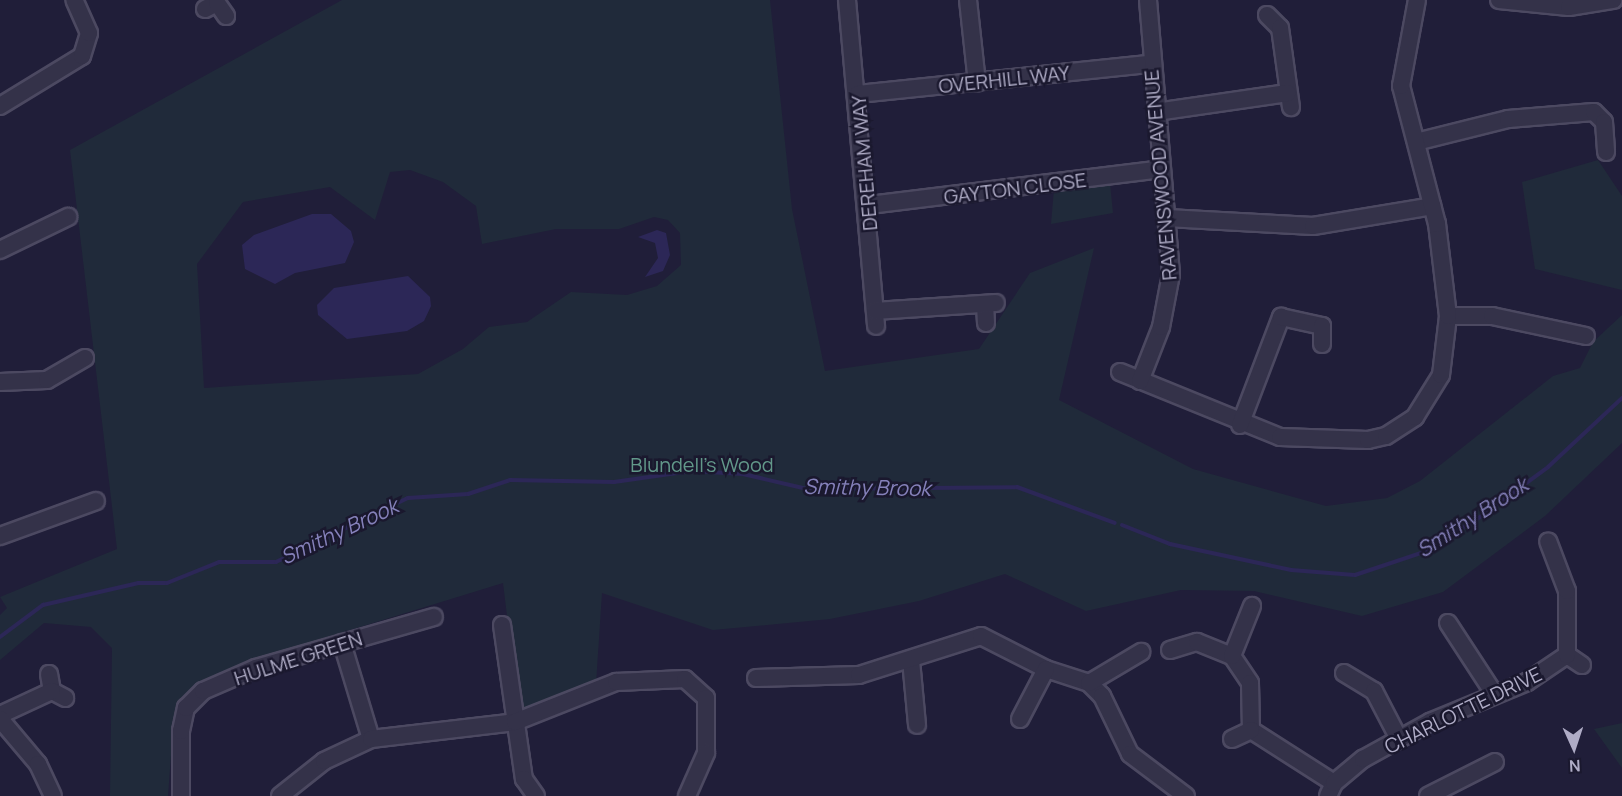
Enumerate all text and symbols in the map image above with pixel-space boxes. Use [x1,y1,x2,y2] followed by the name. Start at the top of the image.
[937,60,1071,98] street label: OVERHILL WAY
[1139,69,1181,281] street label: RAVENSWOOD AVENUE
[846,94,882,232] street label: DEREHAM WAY
[942,167,1088,209] street label: GAYTON CLOSE
[630,452,774,476] park label: Blundell's Wood
[1412,472,1532,562] water label: Smithy Brook
[803,473,931,501] water label: Smithy Brook
[276,493,402,569] water label: Smithy Brook
[231,626,365,690] street label: HULME GREEN
[1381,662,1545,758] street label: CHARLOTTE DRIVE
[1544,718,1604,778] north arrow
[1569,755,1581,777] text: N

